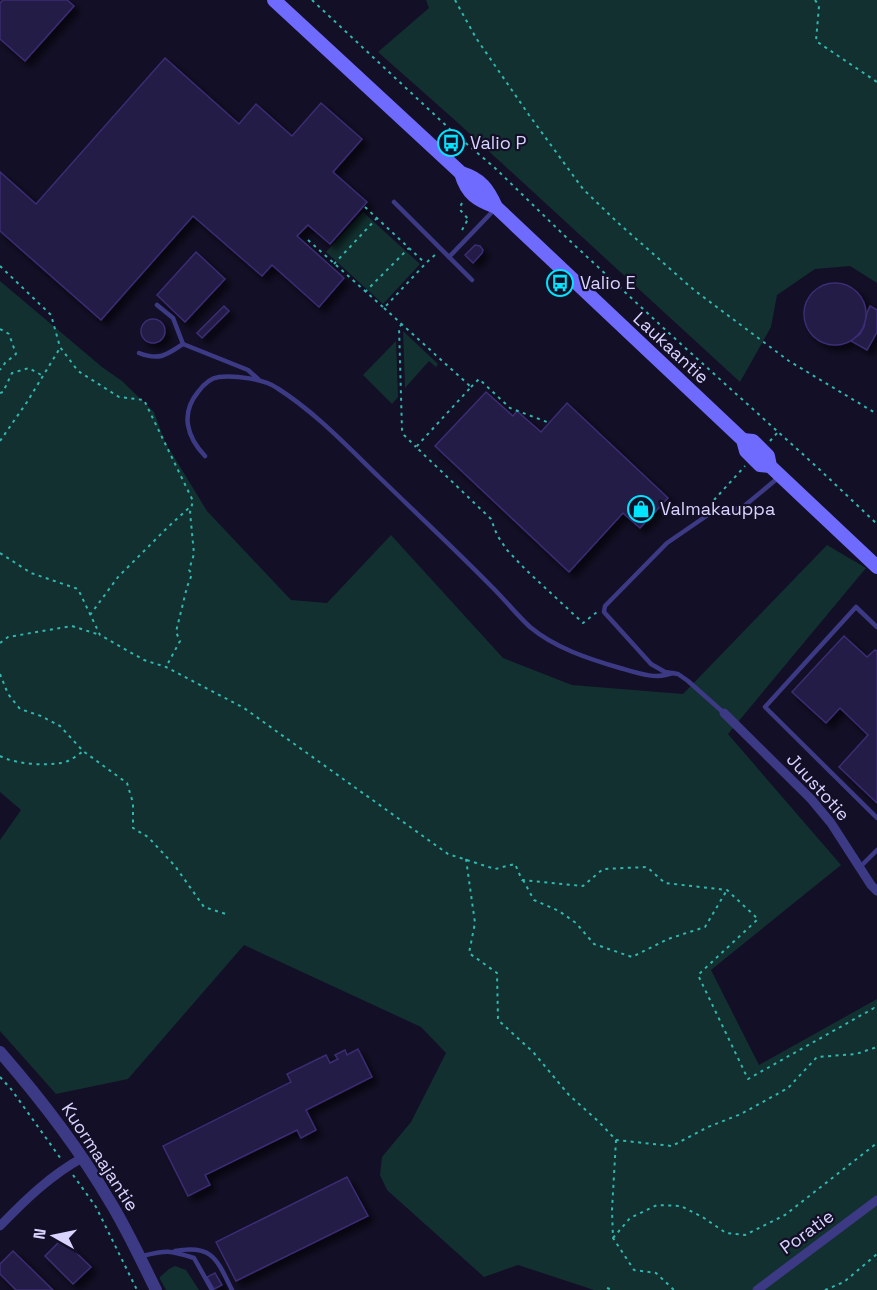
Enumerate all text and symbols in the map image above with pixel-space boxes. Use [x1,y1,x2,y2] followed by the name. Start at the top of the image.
[436,128,466,158] bus stop icon: Valio P
[470,131,526,154] place label: Valio P
[545,268,575,298] bus stop icon: Valio E
[580,271,636,294] place label: Valio E
[629,307,714,389] street label: Laukaantie
[626,494,656,524] shop icon: Valmakauppa
[660,497,775,520] place label: Valmakauppa
[782,748,855,825] street label: Juustotie
[57,1098,144,1215] street label: Kuormaajantie
[775,1204,838,1259] street label: Poratie
[24,1206,84,1266] north arrow
[28,1227,51,1241] text: N

